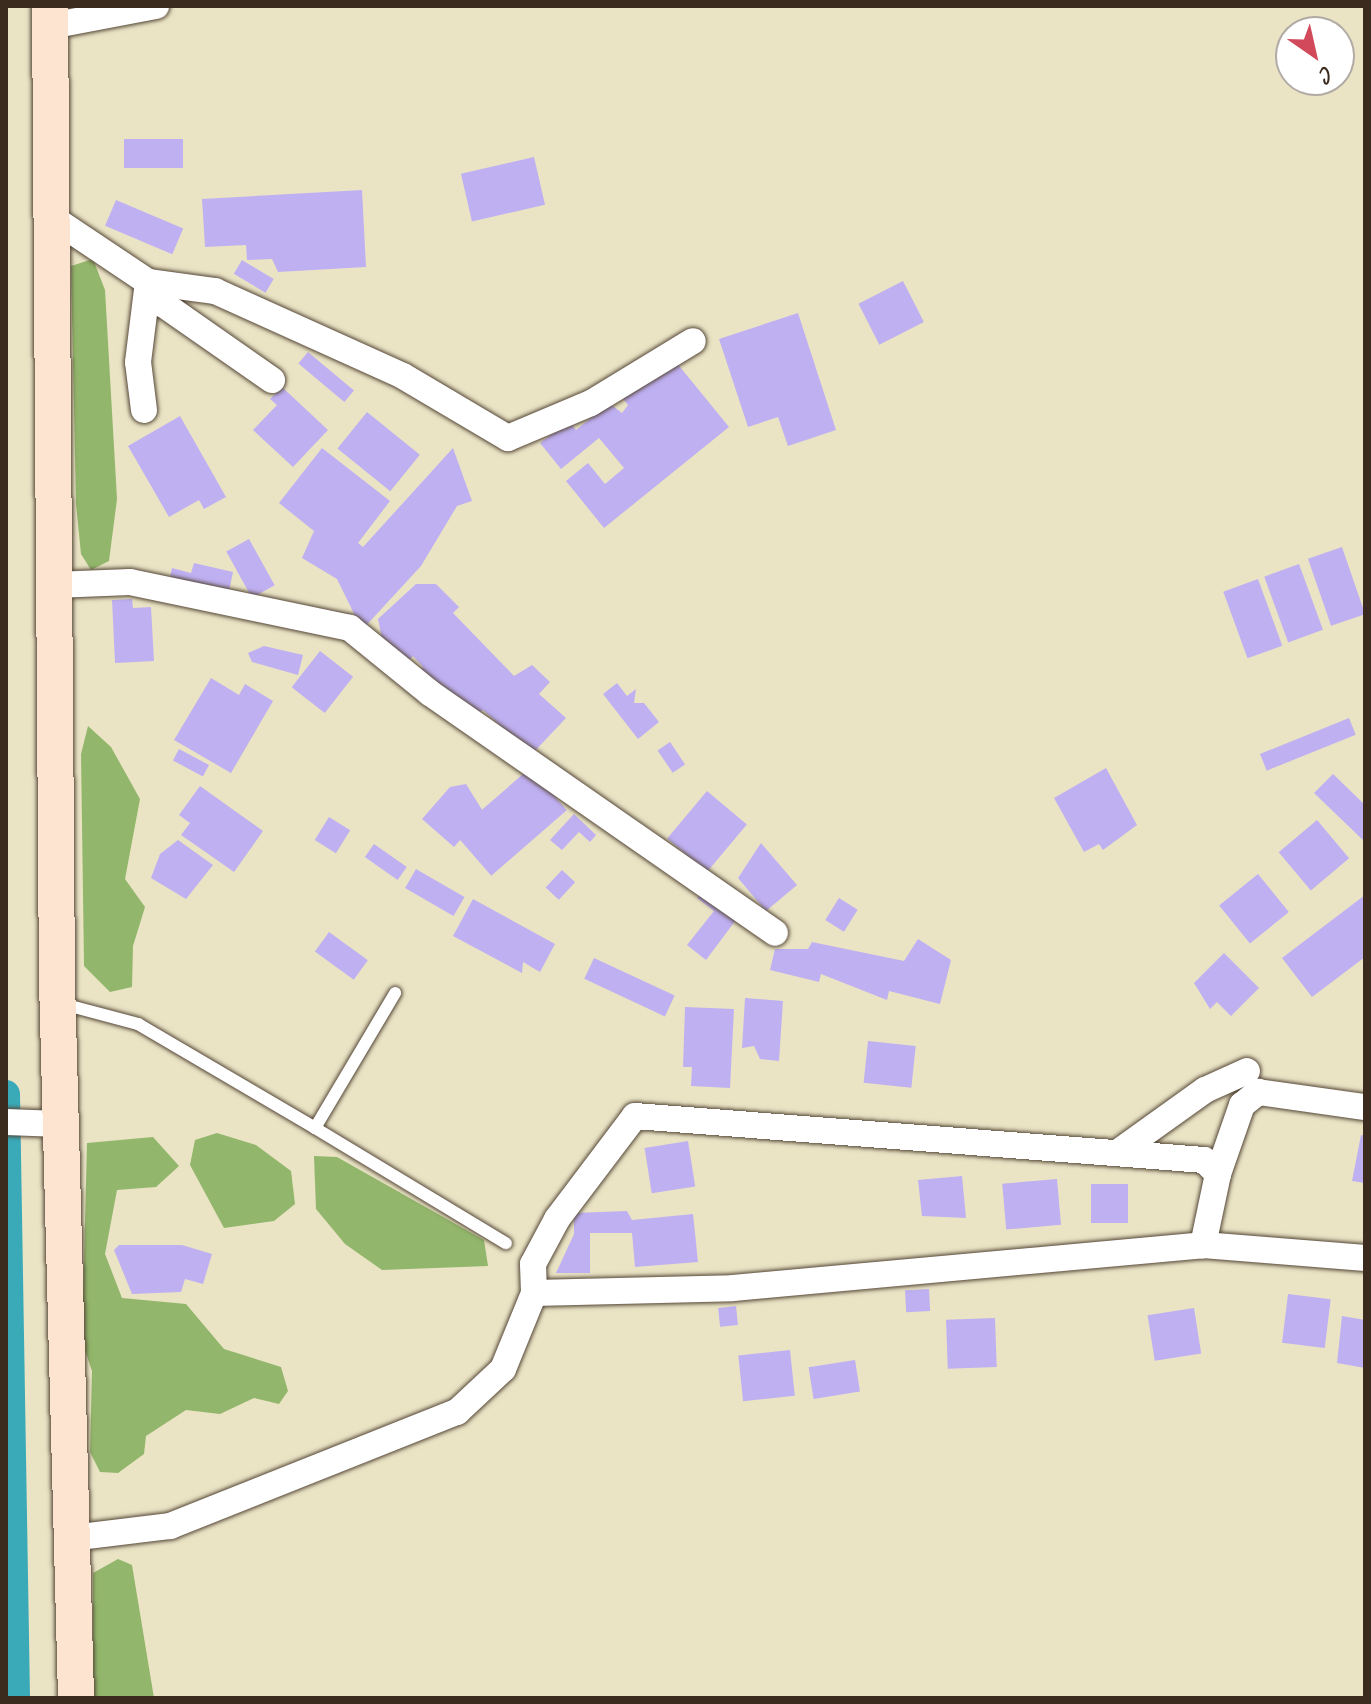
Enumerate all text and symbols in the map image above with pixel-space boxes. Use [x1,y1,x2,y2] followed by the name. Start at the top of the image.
[1275,16,1355,96] north arrow
[1315,60,1340,89] text: С

